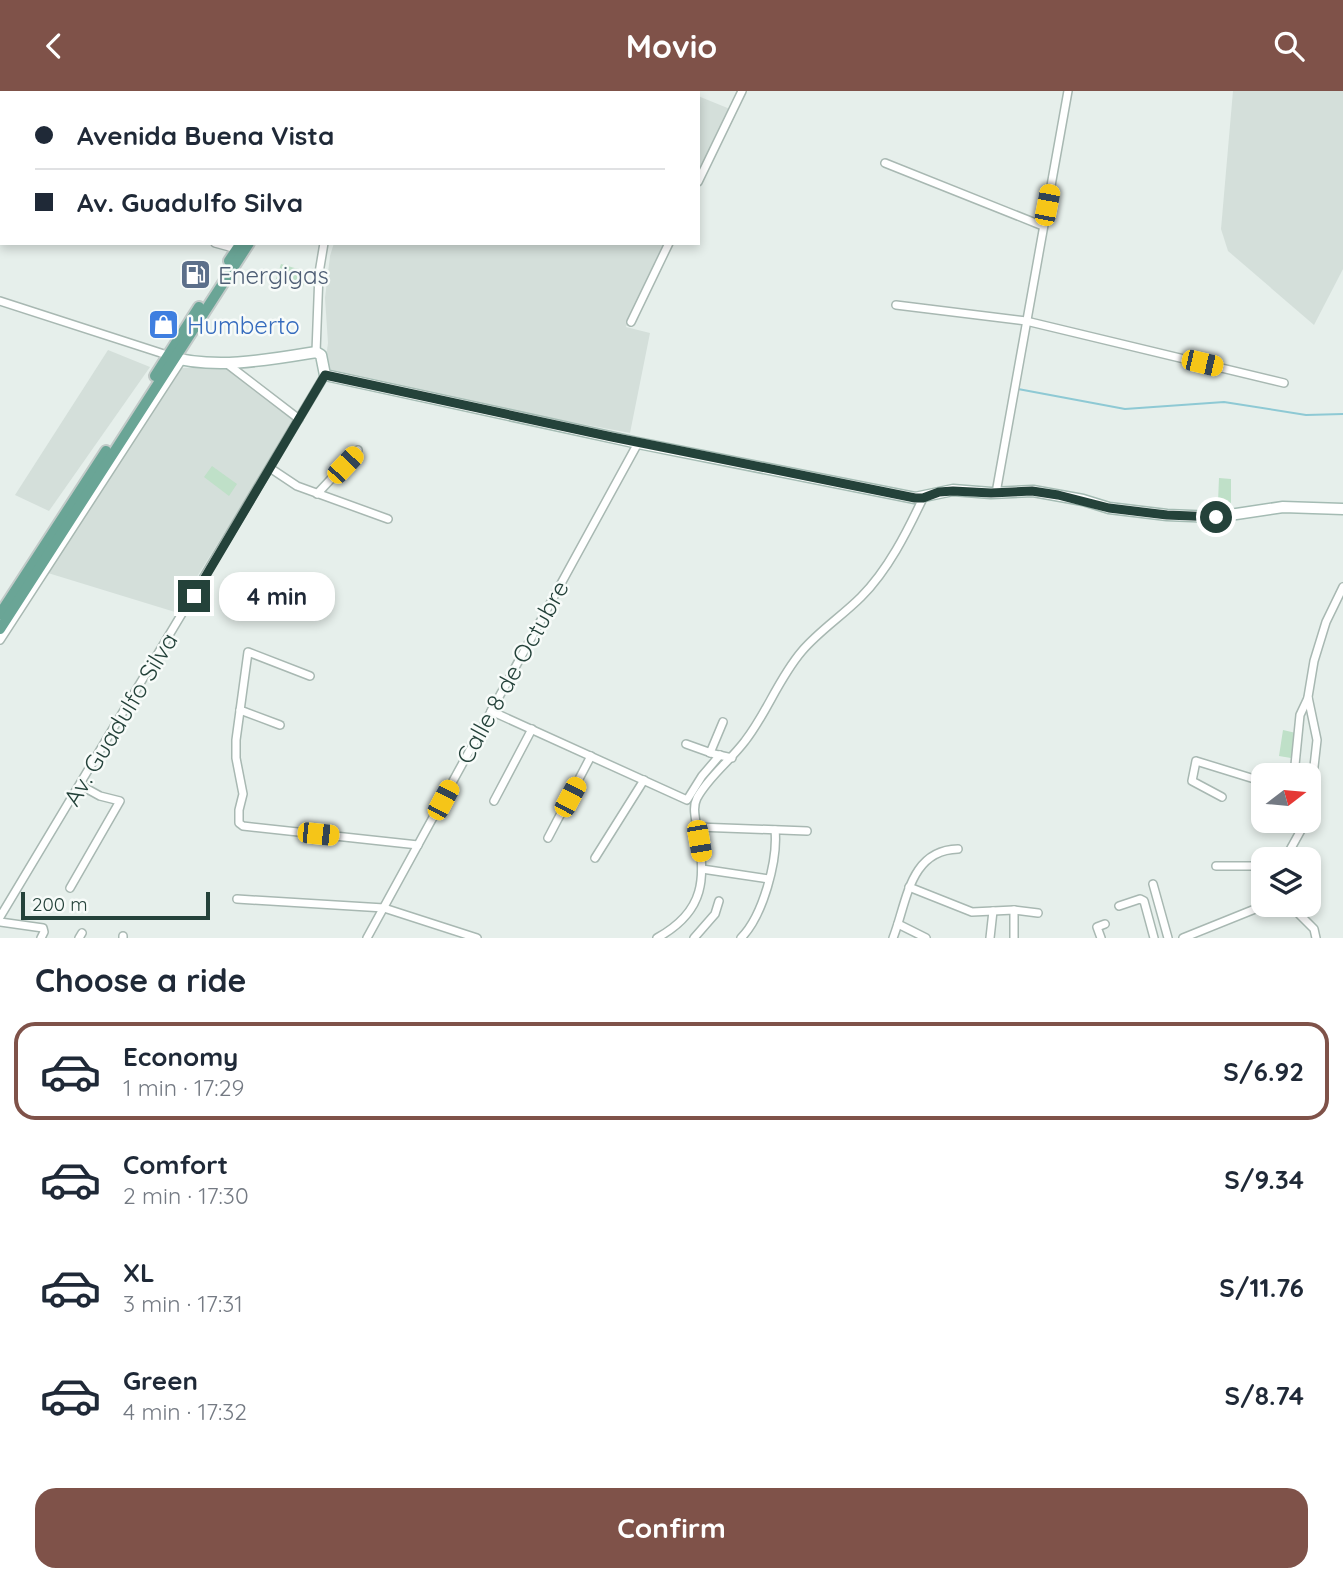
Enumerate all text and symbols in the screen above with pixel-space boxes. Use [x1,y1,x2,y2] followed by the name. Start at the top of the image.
[626,26,717,66] text: Movio
[35,27,73,65] icon: back
[1270,27,1308,65] icon: search
[77,119,334,152] text: Avenida Buena Vista
[1033,182,1062,228] car
[77,186,303,219] text: Av. Guadulfo Silva
[178,258,212,292] fuel station icon: Energigas
[218,260,329,290] place label: Energigas
[147,308,181,342] shop icon: Humberto
[187,310,300,340] place label: Humberto
[1180,348,1225,378] car
[323,442,368,488] car
[1200,501,1232,533] route start
[218,571,334,621] callout: 4 min
[449,575,575,769] street label: Calle 8 de Octubre
[178,580,210,612] route end
[247,582,307,611] text: 4 min
[56,627,184,811] street label: Av. Guadulfo Silva
[1251,763,1321,833] north arrow
[1251,763,1321,917] map controls
[551,774,590,820] car
[424,777,463,823] car
[686,818,713,864] car
[297,821,340,847] car
[1251,847,1321,917] button: layers
[21,889,210,921] scale bar
[32,892,88,916] text: 200 m
[35,960,247,1000] text: Choose a ride
[39,1040,102,1103] icon: car
[123,1040,238,1073] text: Economy
[1223,1055,1304,1088] text: S/6.92
[123,1073,244,1102] text: 1 min · 17:29
[39,1148,102,1211] icon: car
[123,1148,228,1181] text: Comfort
[1224,1163,1304,1196] text: S/9.34
[123,1181,249,1210] text: 2 min · 17:30
[39,1256,102,1319] icon: car
[123,1256,155,1289] text: XL
[1219,1271,1304,1304] text: S/11.76
[123,1289,243,1318] text: 3 min · 17:31
[39,1364,102,1427] icon: car
[123,1364,198,1397] text: Green
[1224,1379,1304,1412] text: S/8.74
[123,1397,247,1426] text: 4 min · 17:32
[35,1488,1308,1568] button: Confirm

